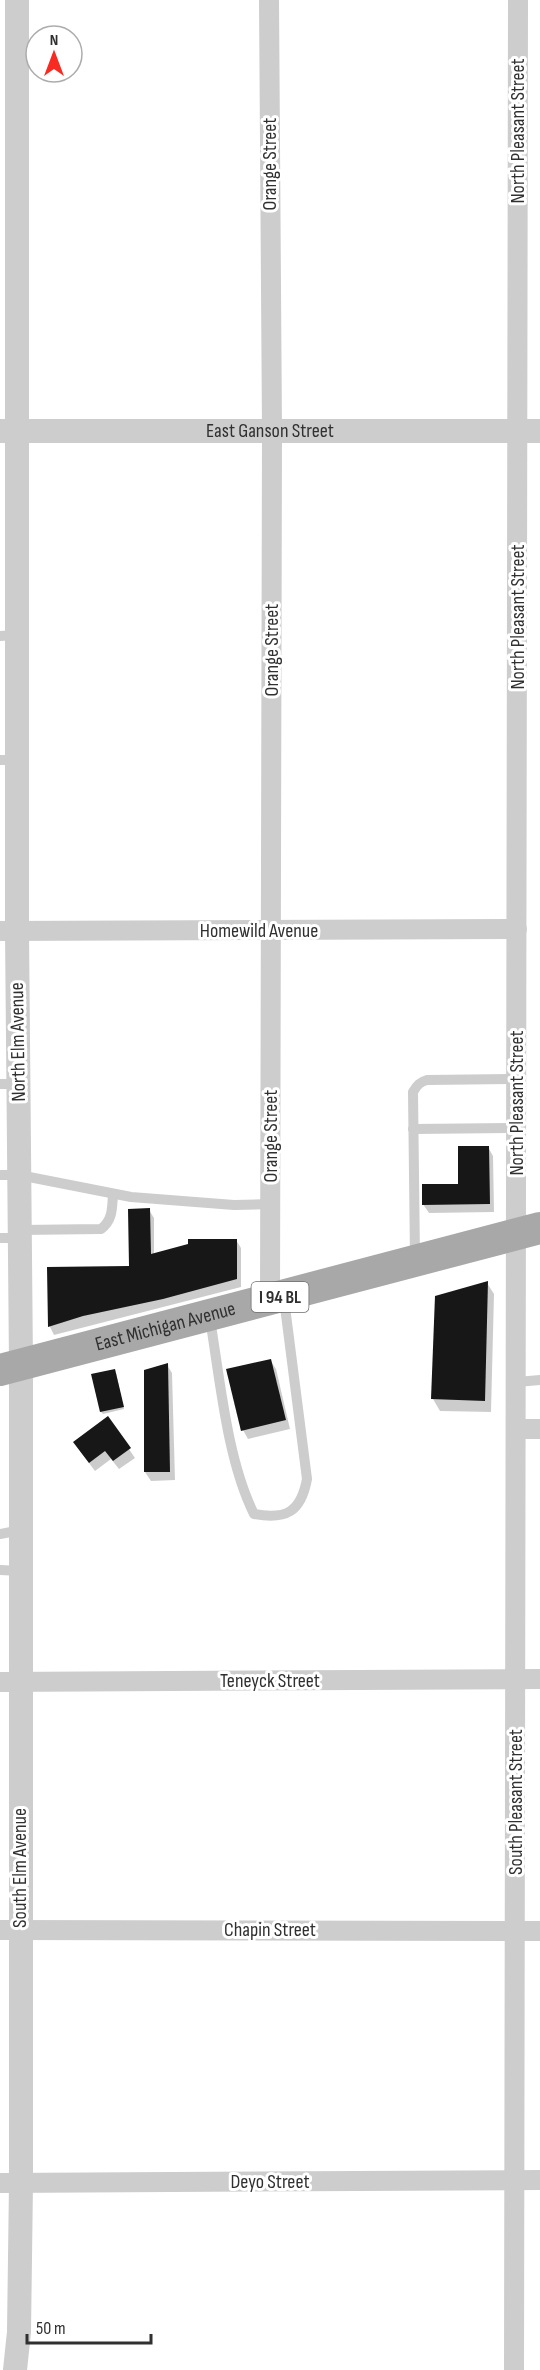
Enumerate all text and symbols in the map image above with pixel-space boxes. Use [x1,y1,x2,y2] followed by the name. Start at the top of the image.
[24,24,84,84] north arrow
[50,31,58,50] text: N
[506,58,530,204] street label: North Pleasant Street
[258,118,282,210] street label: Orange Street
[206,419,334,443] street label: East Ganson Street
[506,544,530,690] street label: North Pleasant Street
[260,604,284,696] street label: Orange Street
[200,919,318,943] street label: Homewild Avenue
[5,982,31,1102] street label: North Elm Avenue
[505,1030,529,1176] street label: North Pleasant Street
[259,1090,283,1182] street label: Orange Street
[252,1282,308,1312] road number: I 94 BL
[93,1297,238,1356] street label: East Michigan Avenue
[220,1669,320,1693] street label: Teneyck Street
[504,1729,528,1875] street label: South Pleasant Street
[8,1808,32,1928] street label: South Elm Avenue
[224,1918,316,1942] street label: Chapin Street
[231,2170,309,2194] street label: Deyo Street
[27,2307,152,2345] scale bar
[36,2318,66,2339] text: 50 m

